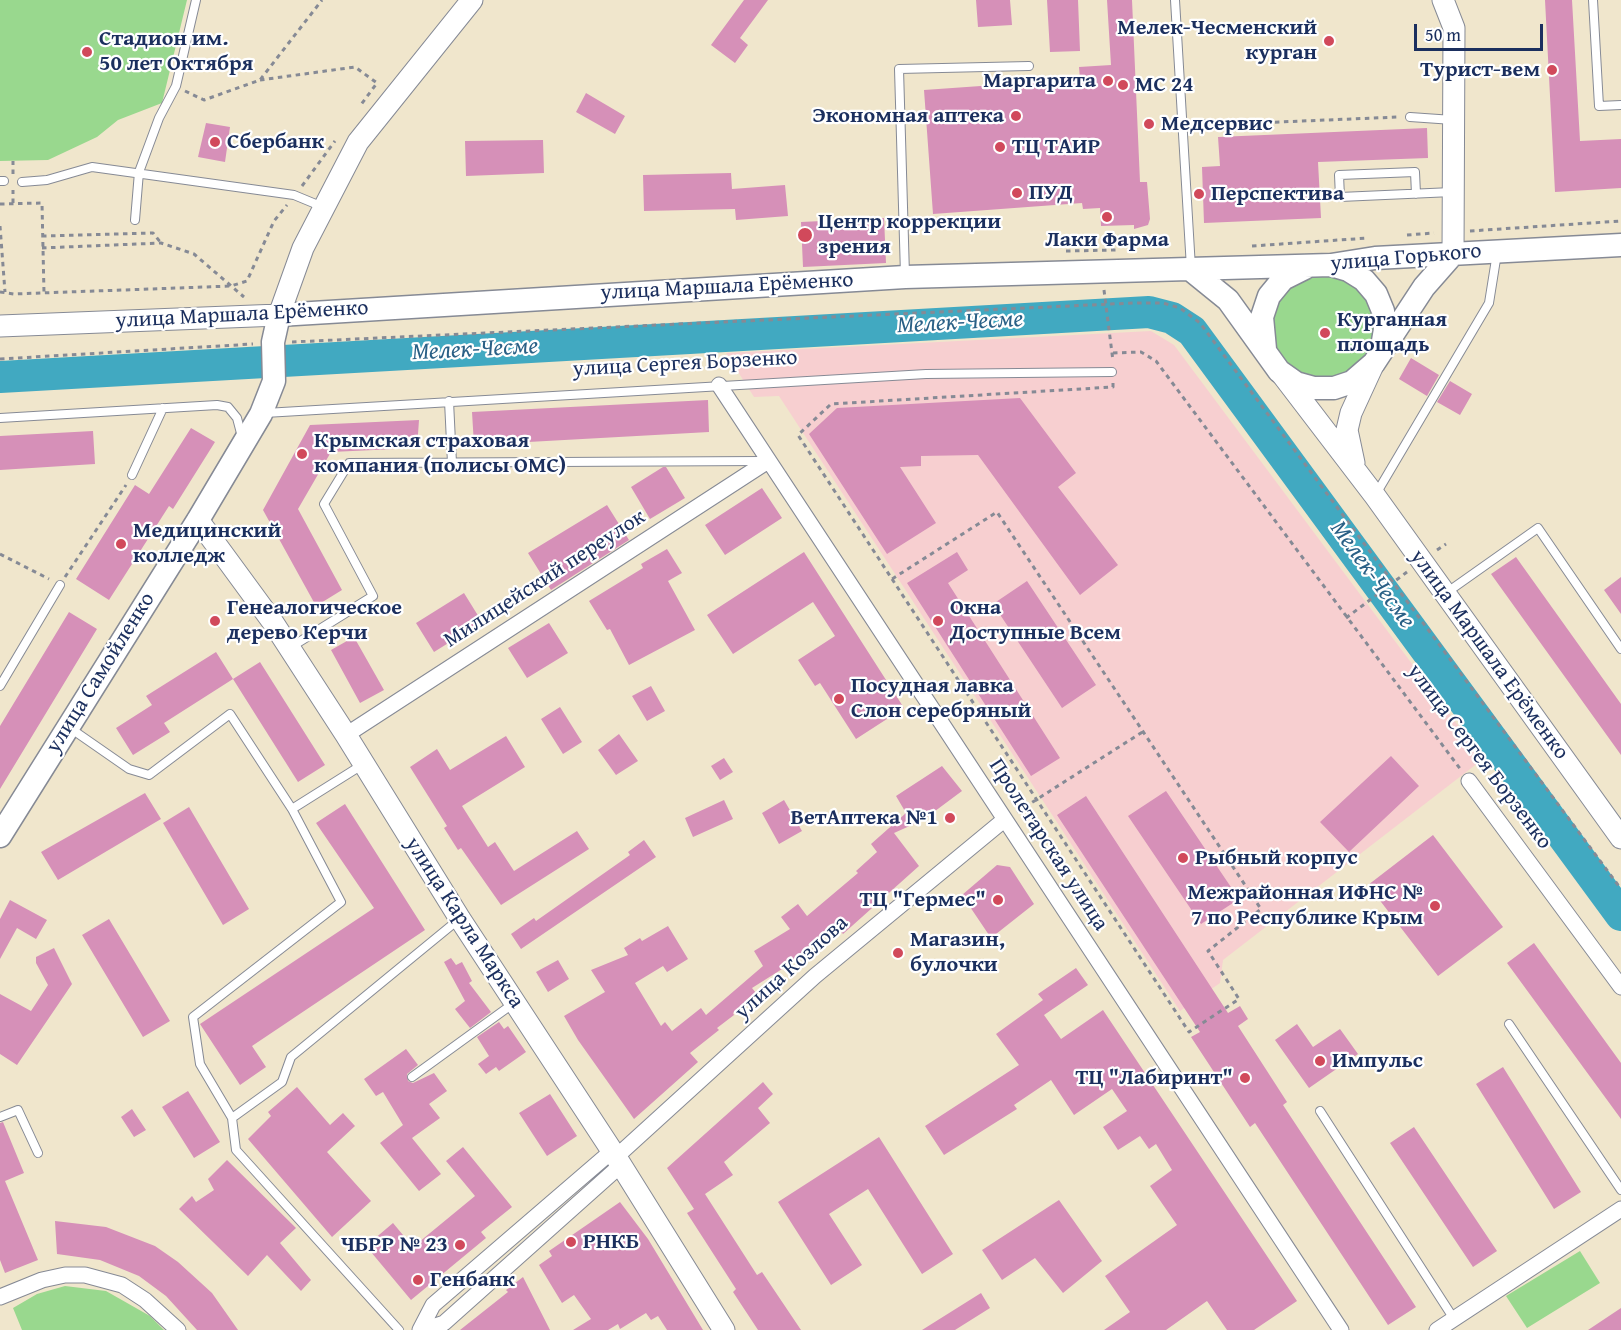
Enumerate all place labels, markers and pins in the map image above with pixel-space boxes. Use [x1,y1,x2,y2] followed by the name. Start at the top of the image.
[1117,15,1317,66] place label: Мелек-Чесменский курган
[99,26,253,78] place label: Стадион им. 50 лет Октября
[1322,34,1336,48] marker: Мелек-Чесменский курган
[80,45,94,59] marker: Стадион им. 50 лет Октября
[1420,57,1540,83] place label: Турист-вем
[1545,63,1559,77] marker: Турист-вем
[983,68,1096,94] place label: Маргарита
[1135,72,1194,98] place label: МС 24
[1101,74,1115,88] marker: Маргарита
[1116,78,1130,92] marker: МС 24
[812,103,1004,129] place label: Экономная аптека
[1009,109,1023,123] marker: Экономная аптека
[1161,111,1273,137] place label: Медсервис
[1142,117,1156,131] marker: Медсервис
[227,129,324,155] place label: Сбербанк
[1012,134,1100,160] place label: ТЦ ТАИР
[208,135,222,149] marker: Сбербанк
[993,140,1007,154] marker: ТЦ ТАИР
[1029,180,1073,206] place label: ПУД
[1211,181,1344,207] place label: Перспектива
[1010,186,1024,200] marker: ПУД
[1192,187,1206,201] marker: Перспектива
[818,209,1001,260] place label: Центр коррекции зрения
[1100,210,1114,224] marker: Лаки Фарма
[796,226,814,244] marker: Центр коррекции зрения
[1045,227,1169,253] place label: Лаки Фарма
[1337,307,1447,358] place label: Курганная площадь
[1318,326,1332,340] marker: Курганная площадь
[314,428,566,480] place label: Крымская страховая компания (полисы ОМС)
[295,447,309,461] marker: Крымская страховая компания (полисы ОМС)
[133,518,281,570] place label: Медицинский колледж
[114,537,128,551] marker: Медицинский колледж
[227,595,402,646] place label: Генеалогическое дерево Керчи
[950,595,1121,646] place label: Окна Доступные Всем
[208,614,222,628] marker: Генеалогическое дерево Керчи
[931,614,945,628] marker: Окна Доступные Всем
[851,673,1031,724] place label: Посудная лавка Слон серебряный
[832,692,846,706] marker: Посудная лавка Слон серебряный
[790,805,938,831] place label: ВетАптека №1
[943,811,957,825] marker: ВетАптека №1
[1195,845,1358,871] place label: Рыбный корпус
[1176,851,1190,865] marker: Рыбный корпус
[1187,880,1423,932] place label: Межрайонная ИФНС № 7 по Республике Крым
[860,887,986,913] place label: ТЦ "Гермес"
[991,893,1005,907] marker: ТЦ "Гермес"
[1428,899,1442,913] marker: Межрайонная ИФНС № 7 по Республике Крым
[910,927,1005,978] place label: Магазин, булочки
[891,946,905,960] marker: Магазин, булочки
[1332,1048,1423,1074] place label: Импульс
[1313,1054,1327,1068] marker: Импульс
[1075,1065,1233,1091] place label: ТЦ "Лабиринт"
[1238,1071,1252,1085] marker: ТЦ "Лабиринт"
[583,1229,639,1255] place label: РНКБ
[341,1232,448,1258] place label: ЧБРР № 23
[564,1235,578,1249] marker: РНКБ
[453,1238,467,1252] marker: ЧБРР № 23
[430,1267,515,1293] place label: Генбанк
[411,1273,425,1287] marker: Генбанк

